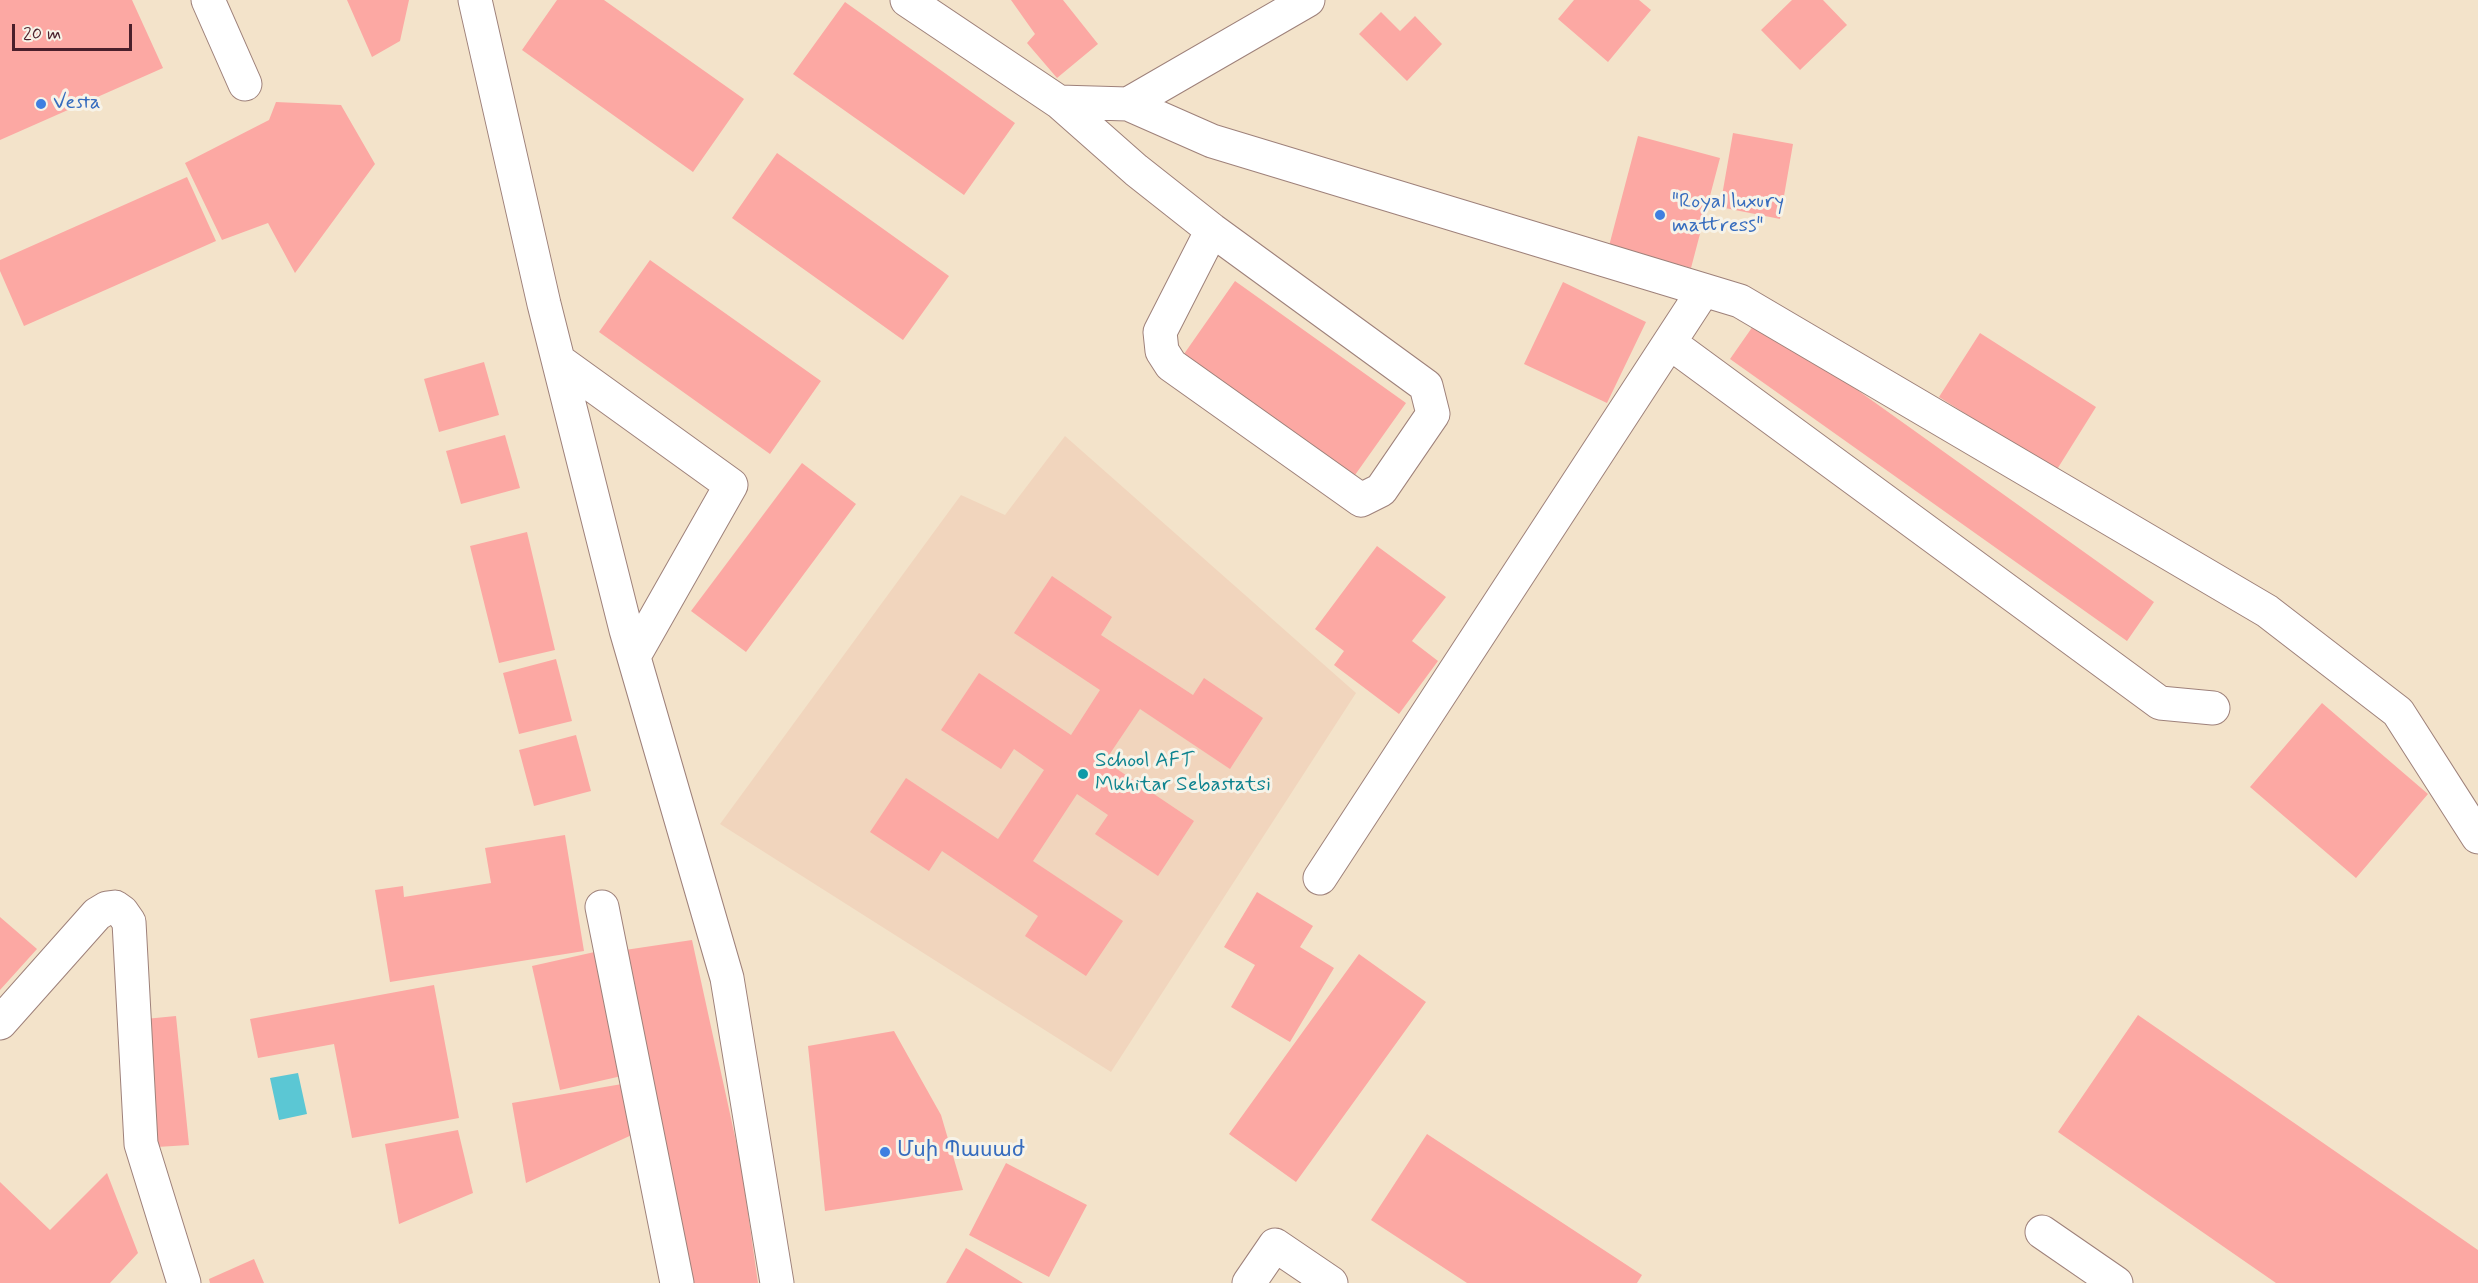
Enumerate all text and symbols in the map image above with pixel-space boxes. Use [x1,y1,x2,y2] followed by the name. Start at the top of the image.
[15,12,135,50] scale bar
[23,22,61,46] text: 20 m
[53,91,101,117] place label: Vesta
[34,97,48,111] marker: Vesta
[1672,190,1784,240] place label: "Royal luxury mattress"
[1653,208,1667,222] marker: "Royal luxury mattress"
[1095,749,1271,799] place label: School AFT Mkhitar Sebastatsi
[1076,767,1090,781] marker: School AFT Mkhitar Sebastatsi
[897,1139,1025,1165] place label: Մսի Պասաժ
[878,1145,892,1159] marker: Մսի Պասաժ

